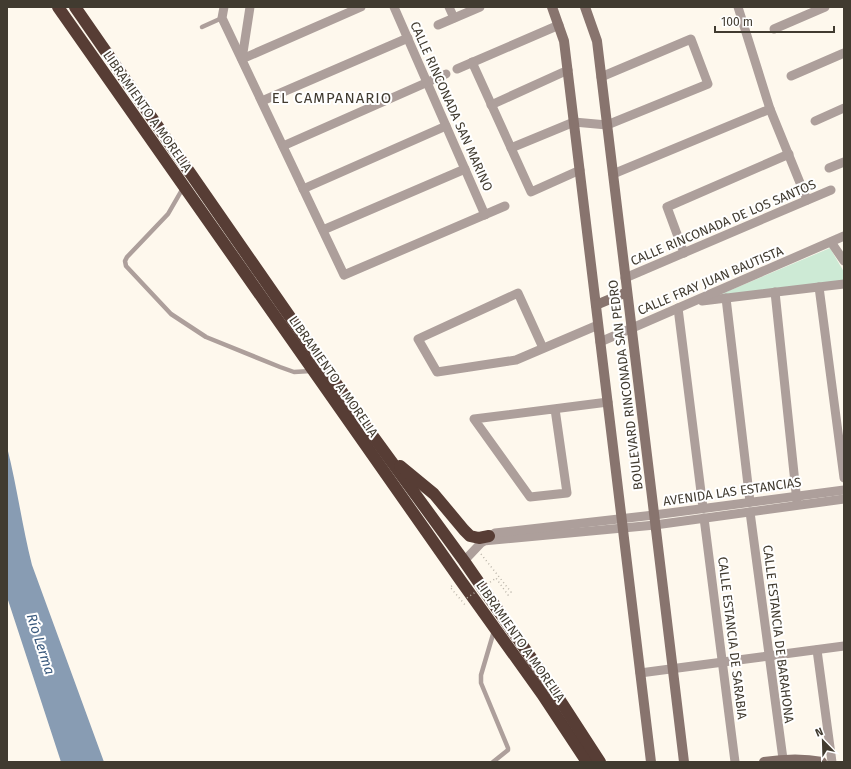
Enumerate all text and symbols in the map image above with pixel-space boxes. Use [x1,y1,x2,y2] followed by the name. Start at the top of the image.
[715,8,834,34] scale bar
[721,15,753,29] text: 100 m
[407,19,496,193] street label: CALLE RINCONADA SAN MARINO
[100,48,195,175] street label: LIBRAMIENTO A MORELIA
[272,89,392,107] district label: EL CAMPANARIO
[628,176,818,268] street label: CALLE RINCONADA DE LOS SANTOS
[635,243,786,318] street label: CALLE FRAY JUAN BAUTISTA
[605,279,646,491] street label: BOULEVARD RINCONADA SAN PEDRO
[286,313,381,440] street label: LIBRAMIENTO A MORELIA
[662,474,802,509] street label: AVENIDA LAS ESTANCIAS
[760,544,797,725] street label: CALLE ESTANCIA DE BARAHONA
[715,556,750,721] street label: CALLE ESTANCIA DE SARABIA
[473,578,568,705] street label: LIBRAMIENTO A MORELIA
[23,612,58,677] water label: Río Lerma
[803,721,843,761] north arrow
[813,725,825,740] text: N

